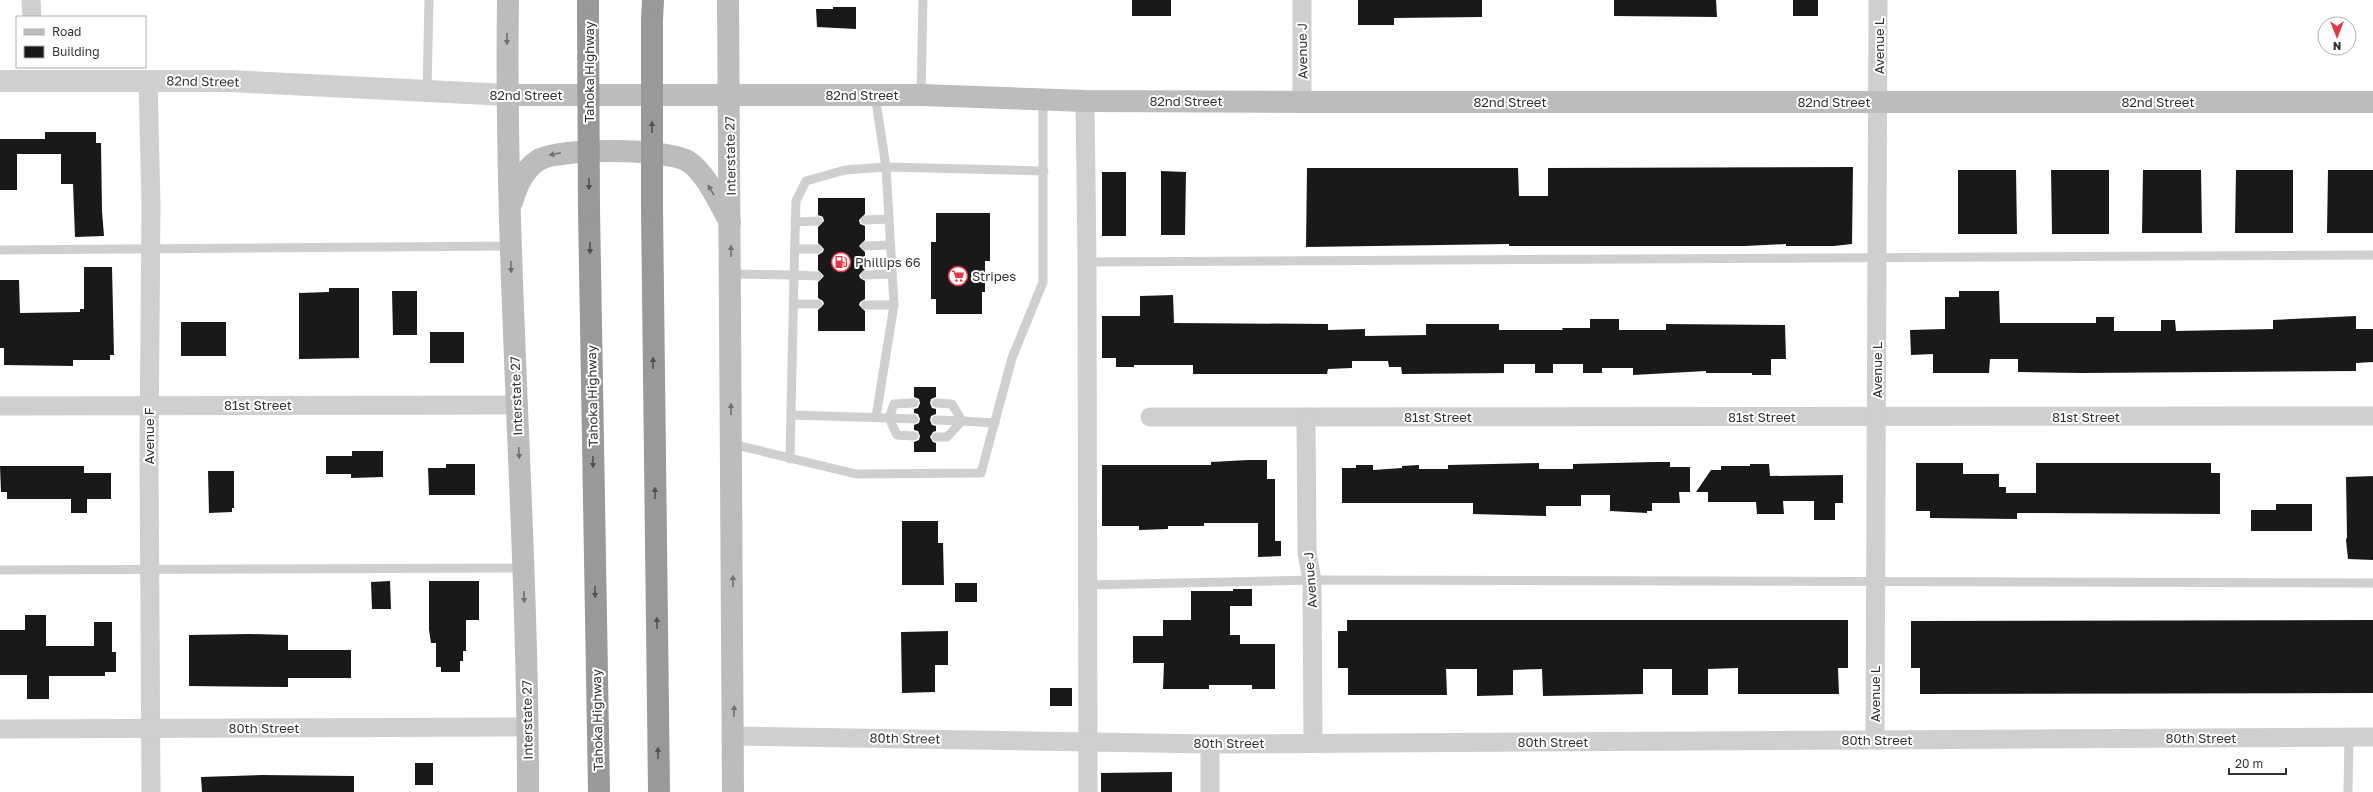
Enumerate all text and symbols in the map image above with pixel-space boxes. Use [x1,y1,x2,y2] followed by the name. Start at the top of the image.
[16,16,146,68] legend
[2317,16,2357,56] north arrow
[1871,17,1887,74] street label: Avenue L
[581,20,597,123] street label: Tahoka Highway
[1294,23,1310,79] street label: Avenue J
[52,24,81,39] text: Road
[504,33,510,46] one-way arrow
[2333,40,2341,53] text: N
[52,44,100,59] text: Building
[166,72,240,90] street label: 82nd Street
[489,87,563,103] street label: 82nd Street
[825,87,899,103] street label: 82nd Street
[1149,93,1223,109] street label: 82nd Street
[1473,94,1547,110] street label: 82nd Street
[1797,94,1871,110] street label: 82nd Street
[2121,94,2195,110] street label: 82nd Street
[721,116,739,196] street label: Interstate 27
[649,120,655,133] one-way arrow
[548,152,561,158] one-way arrow
[586,178,592,191] one-way arrow
[707,184,714,196] one-way arrow
[587,242,593,255] one-way arrow
[728,244,734,257] one-way arrow
[830,251,852,273] fuel station icon: Phillips 66
[855,254,921,270] place label: Phillips 66
[508,261,514,274] one-way arrow
[947,265,969,287] supermarket icon: Stripes
[972,268,1016,284] place label: Stripes
[1869,341,1885,398] street label: Avenue L
[583,344,601,447] street label: Tahoka Highway
[507,356,525,436] street label: Interstate 27
[650,356,656,369] one-way arrow
[224,397,292,413] street label: 81st Street
[728,402,734,415] one-way arrow
[141,407,157,464] street label: Avenue F
[1404,409,1472,425] street label: 81st Street
[1728,409,1796,425] street label: 81st Street
[2052,409,2120,425] street label: 81st Street
[516,447,522,460] one-way arrow
[590,456,596,469] one-way arrow
[652,486,658,499] one-way arrow
[1300,551,1320,609] street label: Avenue J
[730,575,737,587] one-way arrow
[592,586,598,599] one-way arrow
[521,591,527,604] one-way arrow
[654,616,660,629] one-way arrow
[1867,665,1883,722] street label: Avenue L
[588,668,606,771] street label: Tahoka Highway
[518,680,536,760] street label: Interstate 27
[731,704,737,717] one-way arrow
[229,720,299,736] street label: 80th Street
[869,729,941,747] street label: 80th Street
[2166,730,2236,746] street label: 80th Street
[1842,732,1912,748] street label: 80th Street
[1518,734,1588,750] street label: 80th Street
[1194,735,1264,751] street label: 80th Street
[655,747,662,759] one-way arrow
[2229,750,2286,776] scale bar
[2235,756,2263,771] text: 20 m

